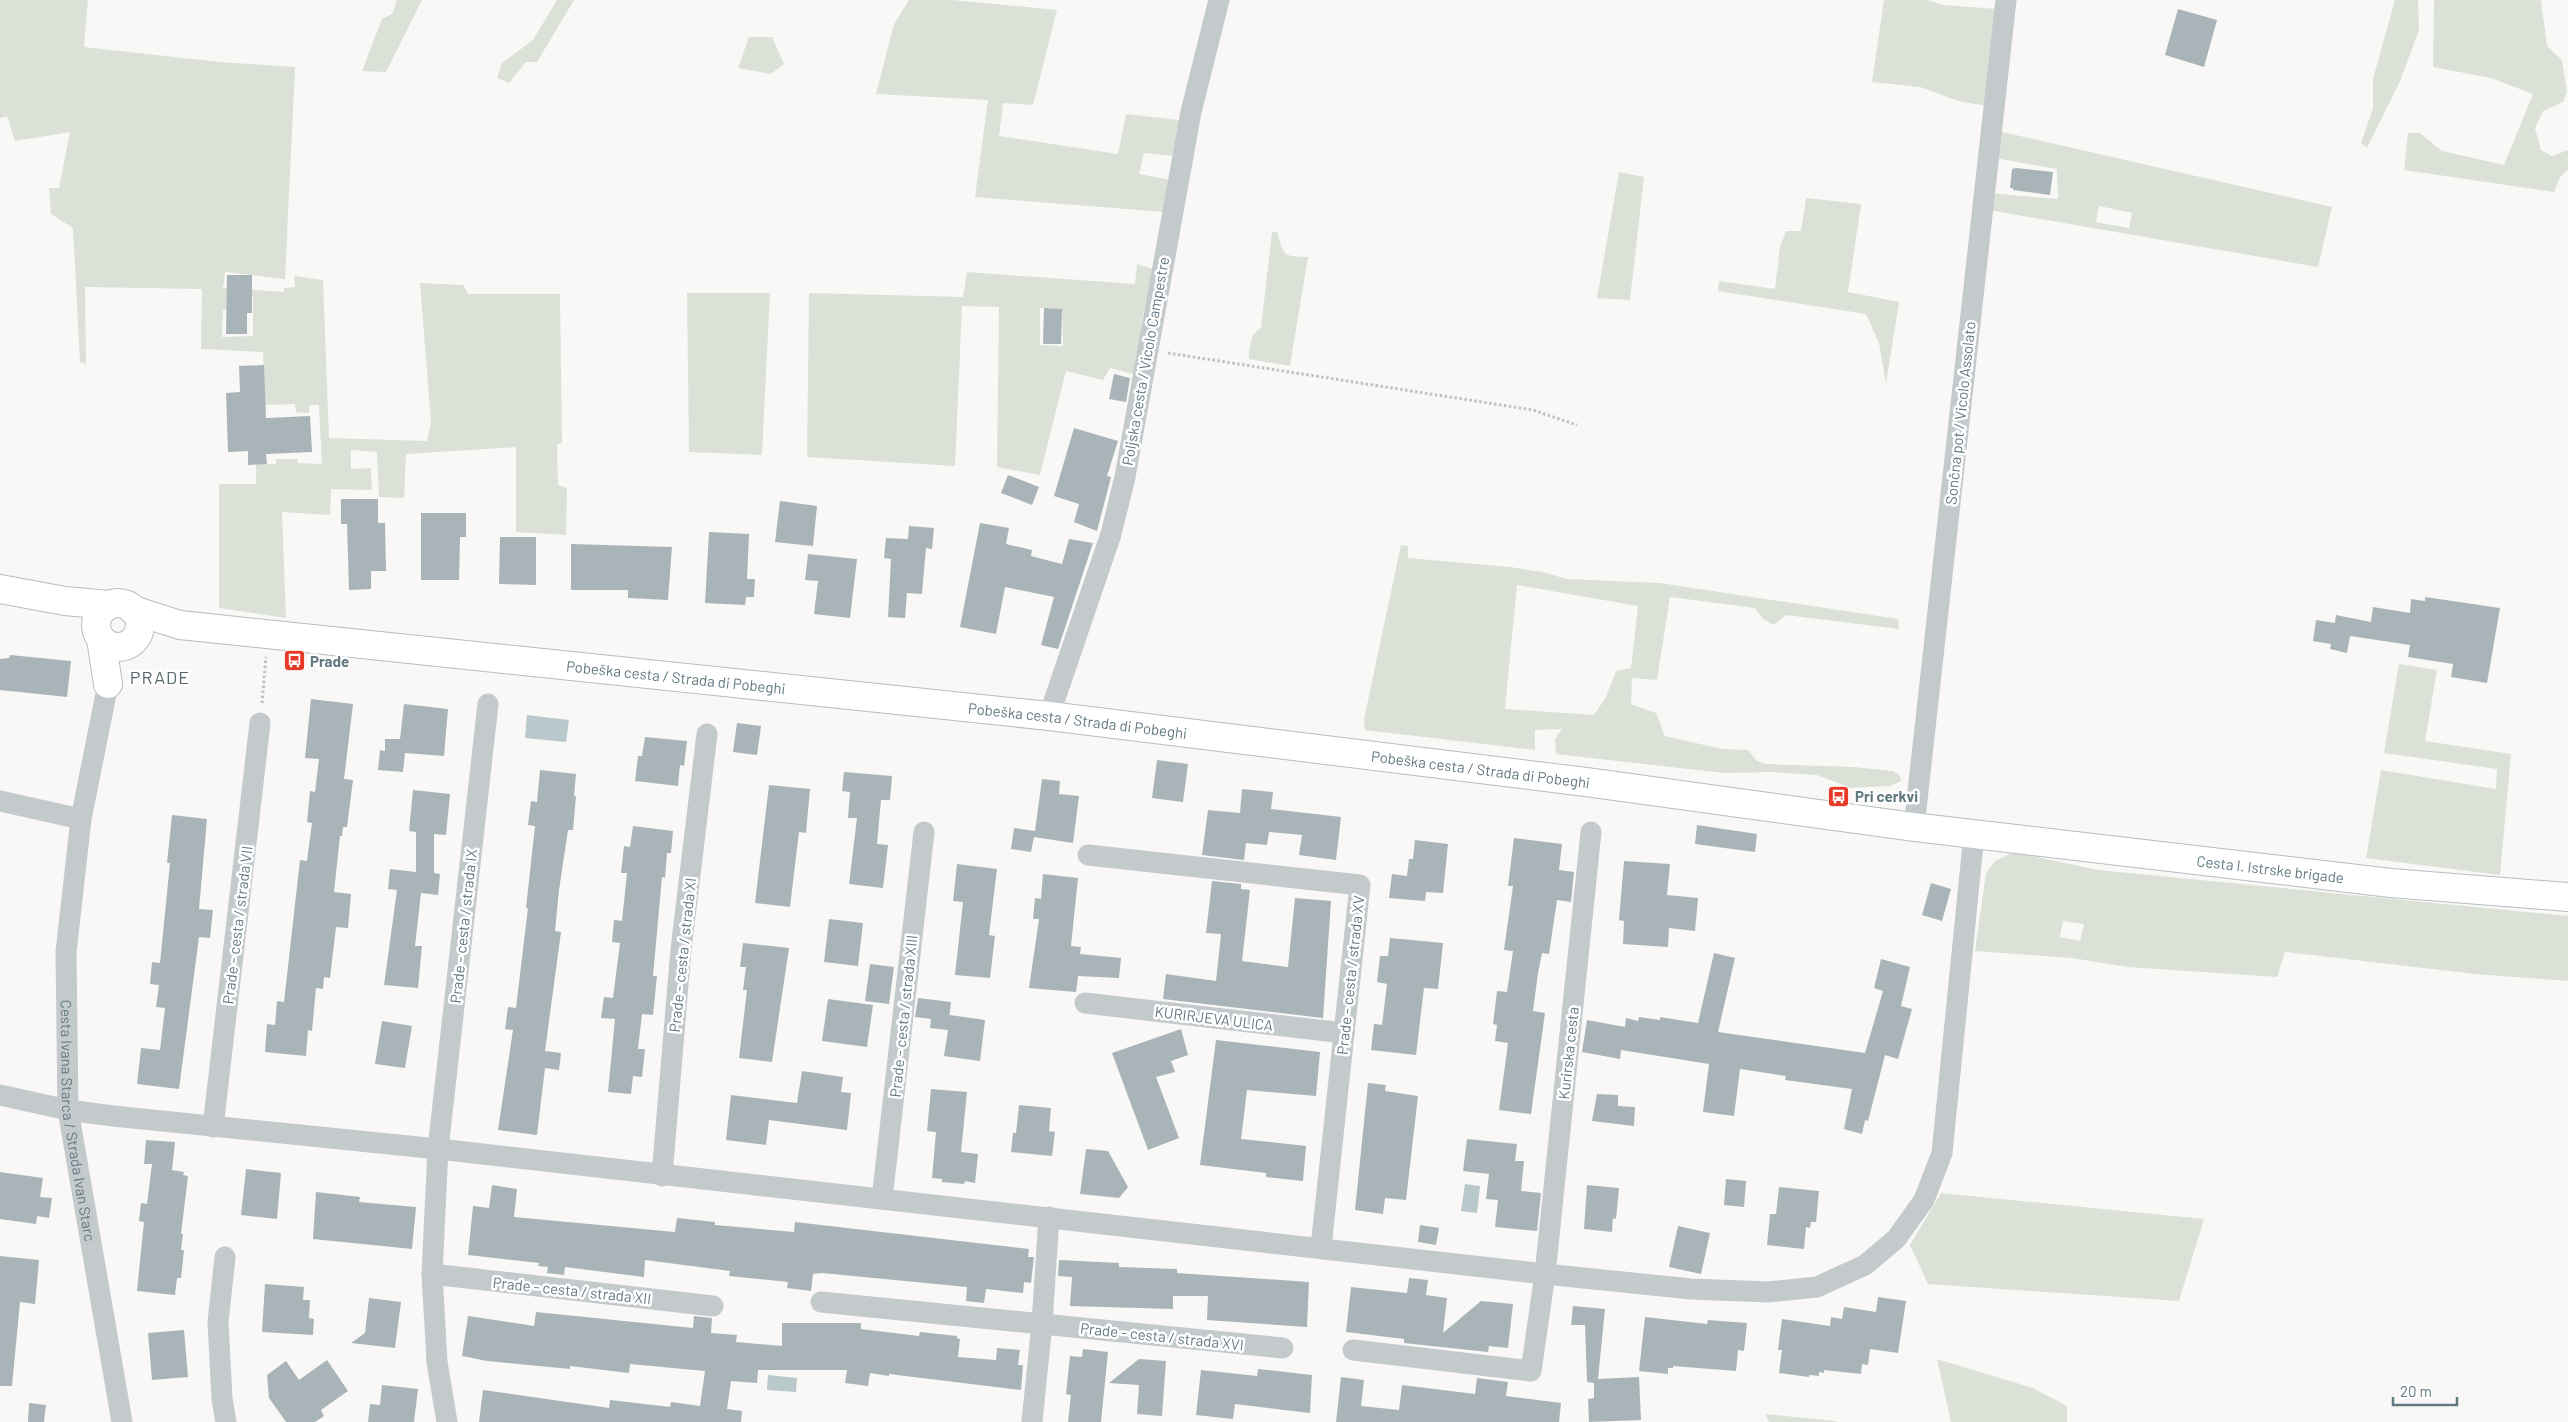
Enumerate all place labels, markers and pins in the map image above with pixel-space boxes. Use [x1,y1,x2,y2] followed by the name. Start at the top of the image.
[282,649,306,673] bus stop icon: Prade
[310,652,349,670] place label: Prade
[1827,784,1851,808] bus stop icon: Pri cerkvi
[1855,787,1918,805] place label: Pri cerkvi

